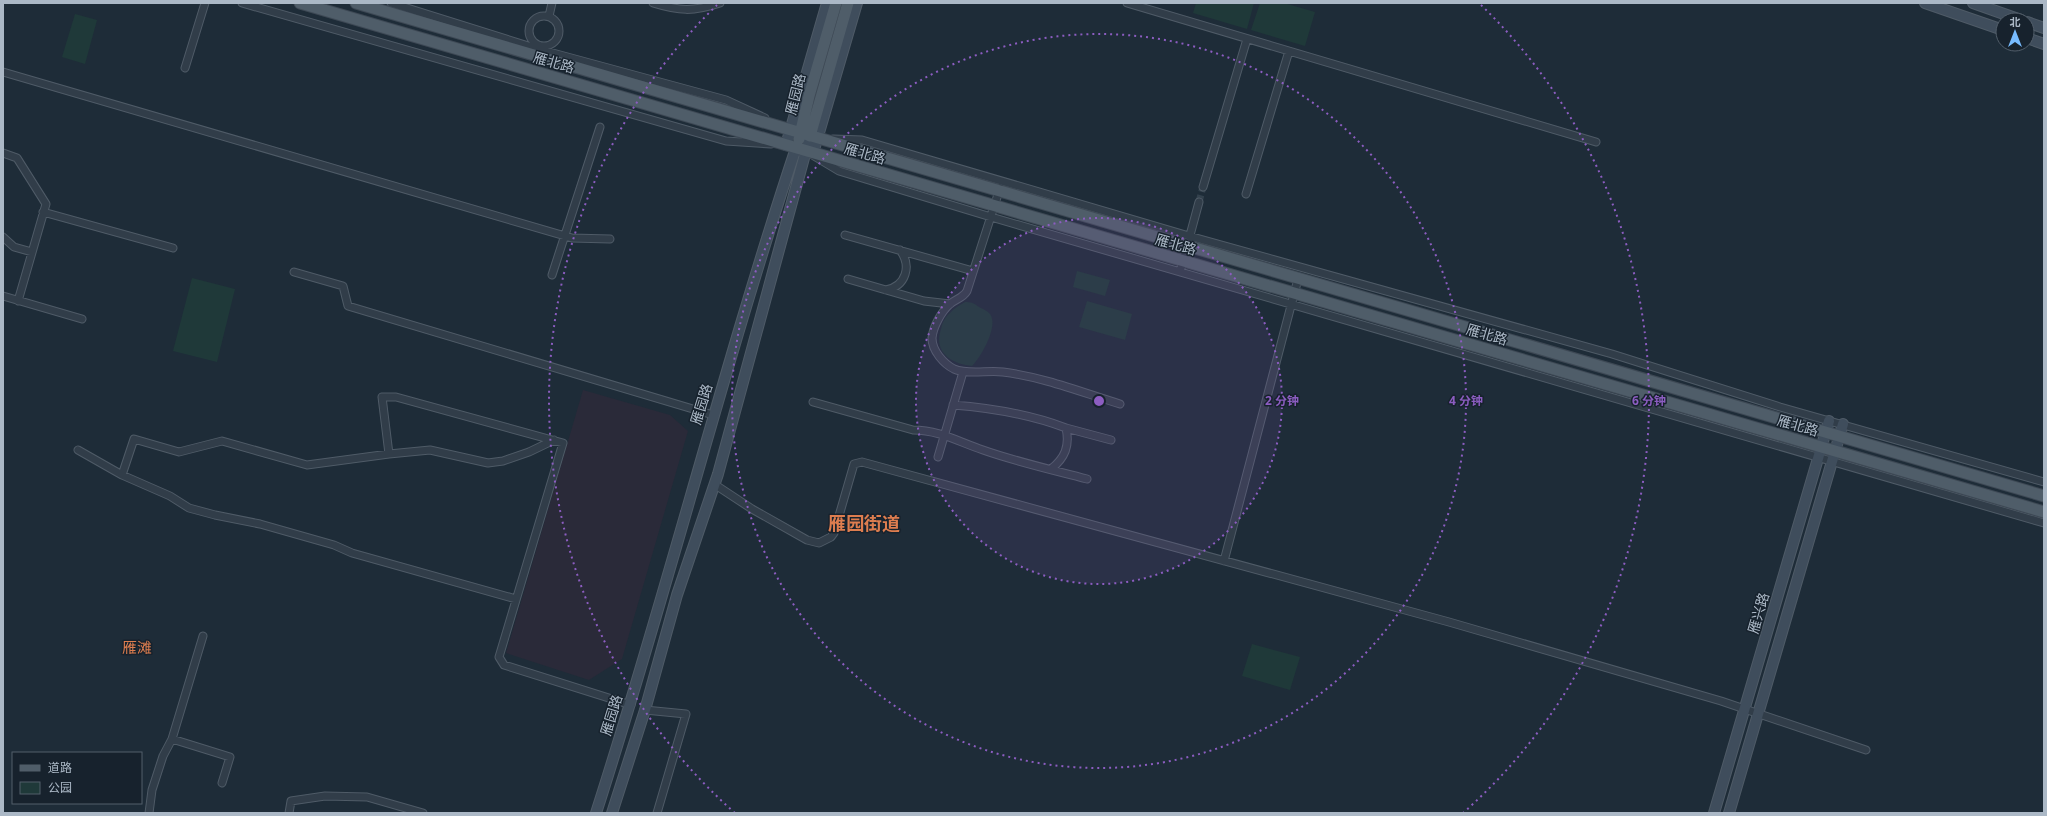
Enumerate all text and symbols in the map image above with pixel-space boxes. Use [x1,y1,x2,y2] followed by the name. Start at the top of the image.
[1995,12,2035,52] north arrow
[2010,14,2021,29] text: 北
[531,47,577,77] street label: 雁北路
[781,71,809,117] street label: 雁园路
[842,138,888,168] street label: 雁北路
[1153,229,1199,259] street label: 雁北路
[1464,319,1510,349] street label: 雁北路
[686,381,716,427] street label: 雁园路
[1265,392,1299,409] text: 2 分钟
[1449,392,1483,409] text: 4 分钟
[1632,392,1666,409] text: 6 分钟
[1092,394,1106,408] centre of rings
[1775,410,1821,440] street label: 雁北路
[828,511,900,535] district label: 雁园街道
[1743,590,1773,636] street label: 雁兴路
[122,637,152,657] district label: 雁滩
[596,692,626,738] street label: 雁园路
[12,752,142,804] legend
[48,759,72,776] text: 道路
[48,779,72,796] text: 公园

